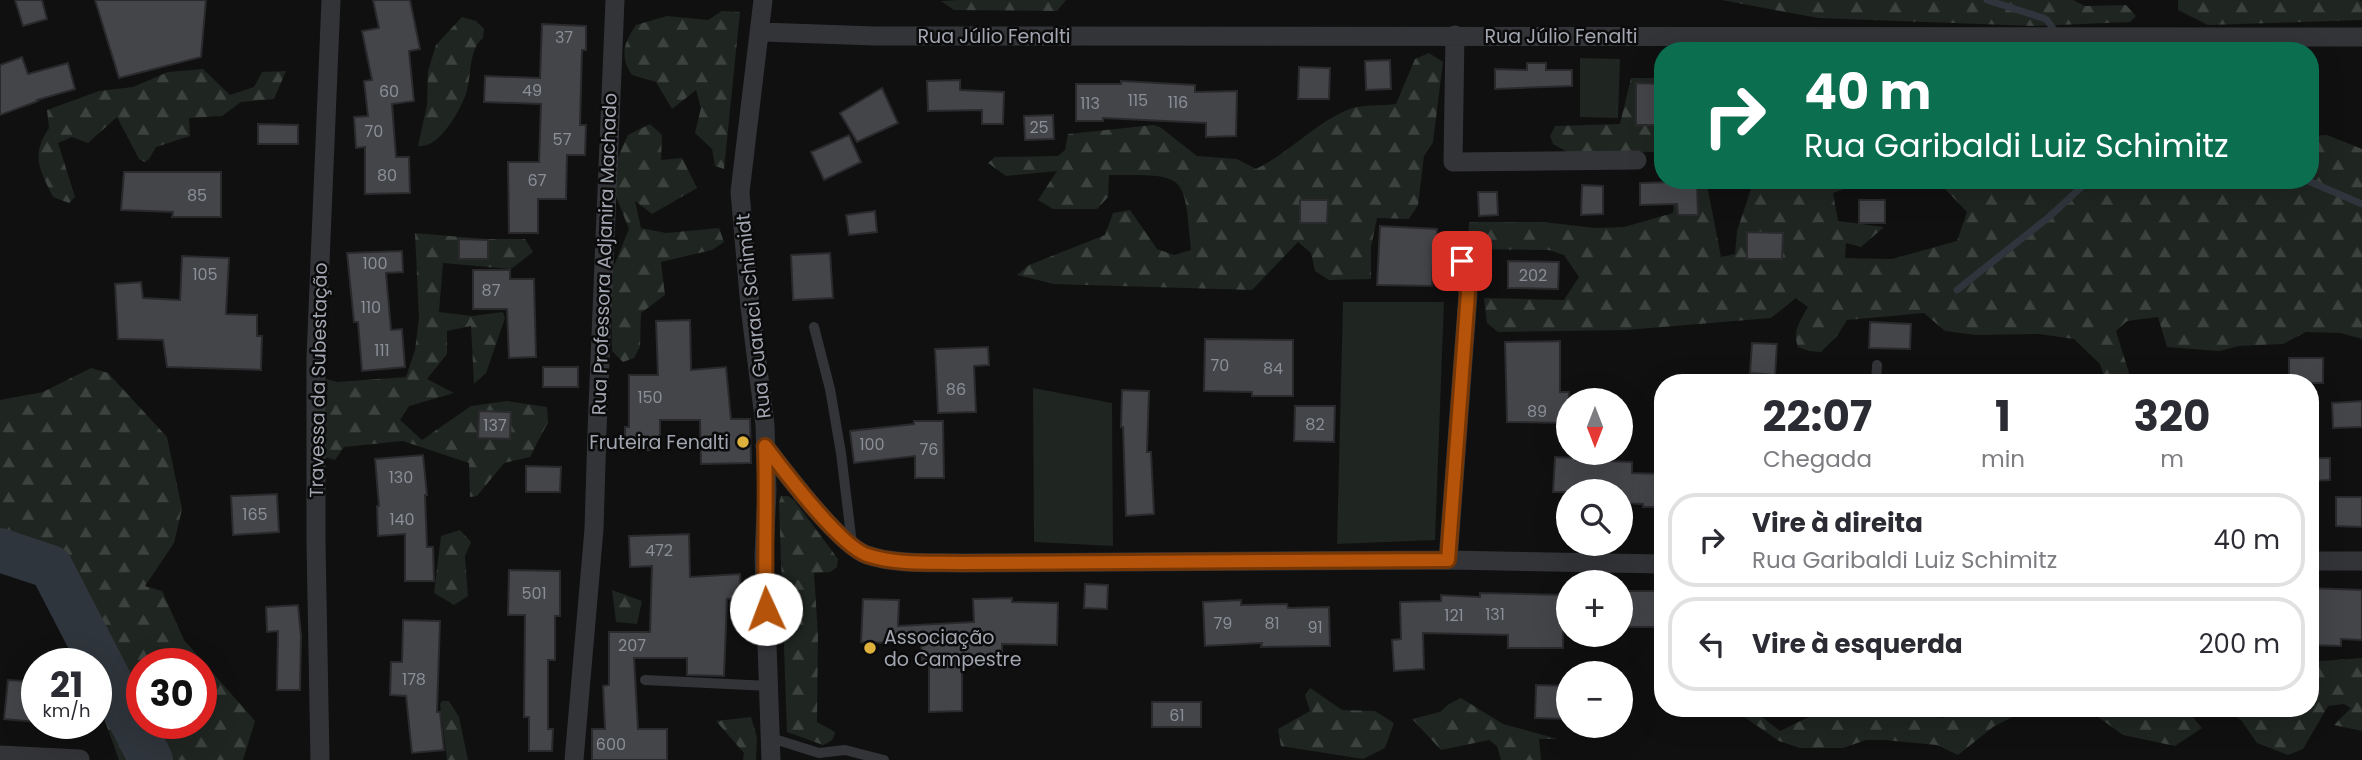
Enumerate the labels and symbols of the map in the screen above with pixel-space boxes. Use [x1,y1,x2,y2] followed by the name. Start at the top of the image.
[917,23,1071,50] street label: Rua Júlio Fenalti
[1484,23,1638,50] street label: Rua Júlio Fenalti
[555,26,573,49] house number: 37
[522,79,542,102] house number: 49
[379,80,399,103] house number: 60
[1128,89,1148,112] house number: 115
[1168,91,1188,114] house number: 116
[585,92,624,416] street label: Rua Professora Adjanira Machado
[1080,92,1100,115] house number: 113
[1029,116,1049,139] house number: 25
[365,120,383,143] house number: 70
[553,128,572,151] house number: 57
[377,164,397,187] house number: 80
[528,169,547,192] house number: 67
[187,184,207,207] house number: 85
[729,212,778,420] street label: Rua Guaraci Schimidt
[1432,231,1492,291] pin
[362,252,388,275] house number: 100
[303,262,334,498] street label: Travessa da Subestação
[192,263,218,286] house number: 105
[1519,264,1547,287] house number: 202
[482,279,501,302] house number: 87
[361,296,381,319] house number: 110
[374,339,390,362] house number: 111
[1211,354,1229,377] house number: 70
[1263,357,1283,380] house number: 84
[946,378,966,401] house number: 86
[637,386,663,409] house number: 150
[1556,388,1633,466] north arrow
[1527,400,1547,423] house number: 89
[1305,413,1325,436] house number: 82
[483,414,507,437] house number: 137
[589,429,729,456] place label: Fruteira Fenalti
[859,433,885,456] house number: 100
[735,434,751,450] marker: Fruteira Fenalti
[920,438,938,461] house number: 76
[389,466,413,489] house number: 130
[242,503,268,526] house number: 165
[389,508,415,531] house number: 140
[645,539,673,562] house number: 472
[729,572,803,646] position arrow
[521,582,547,605] house number: 501
[1485,603,1505,626] house number: 131
[1444,604,1464,627] house number: 121
[1214,612,1232,635] house number: 79
[1264,612,1280,635] house number: 81
[1307,616,1323,639] house number: 91
[884,624,1022,673] place label: Associação do Campestre
[618,634,646,657] house number: 207
[862,640,878,656] marker: Associação do Campestre
[126,648,217,739] speed limit sign: 30
[402,668,426,691] house number: 178
[1169,704,1185,727] house number: 61
[596,733,626,756] house number: 600

